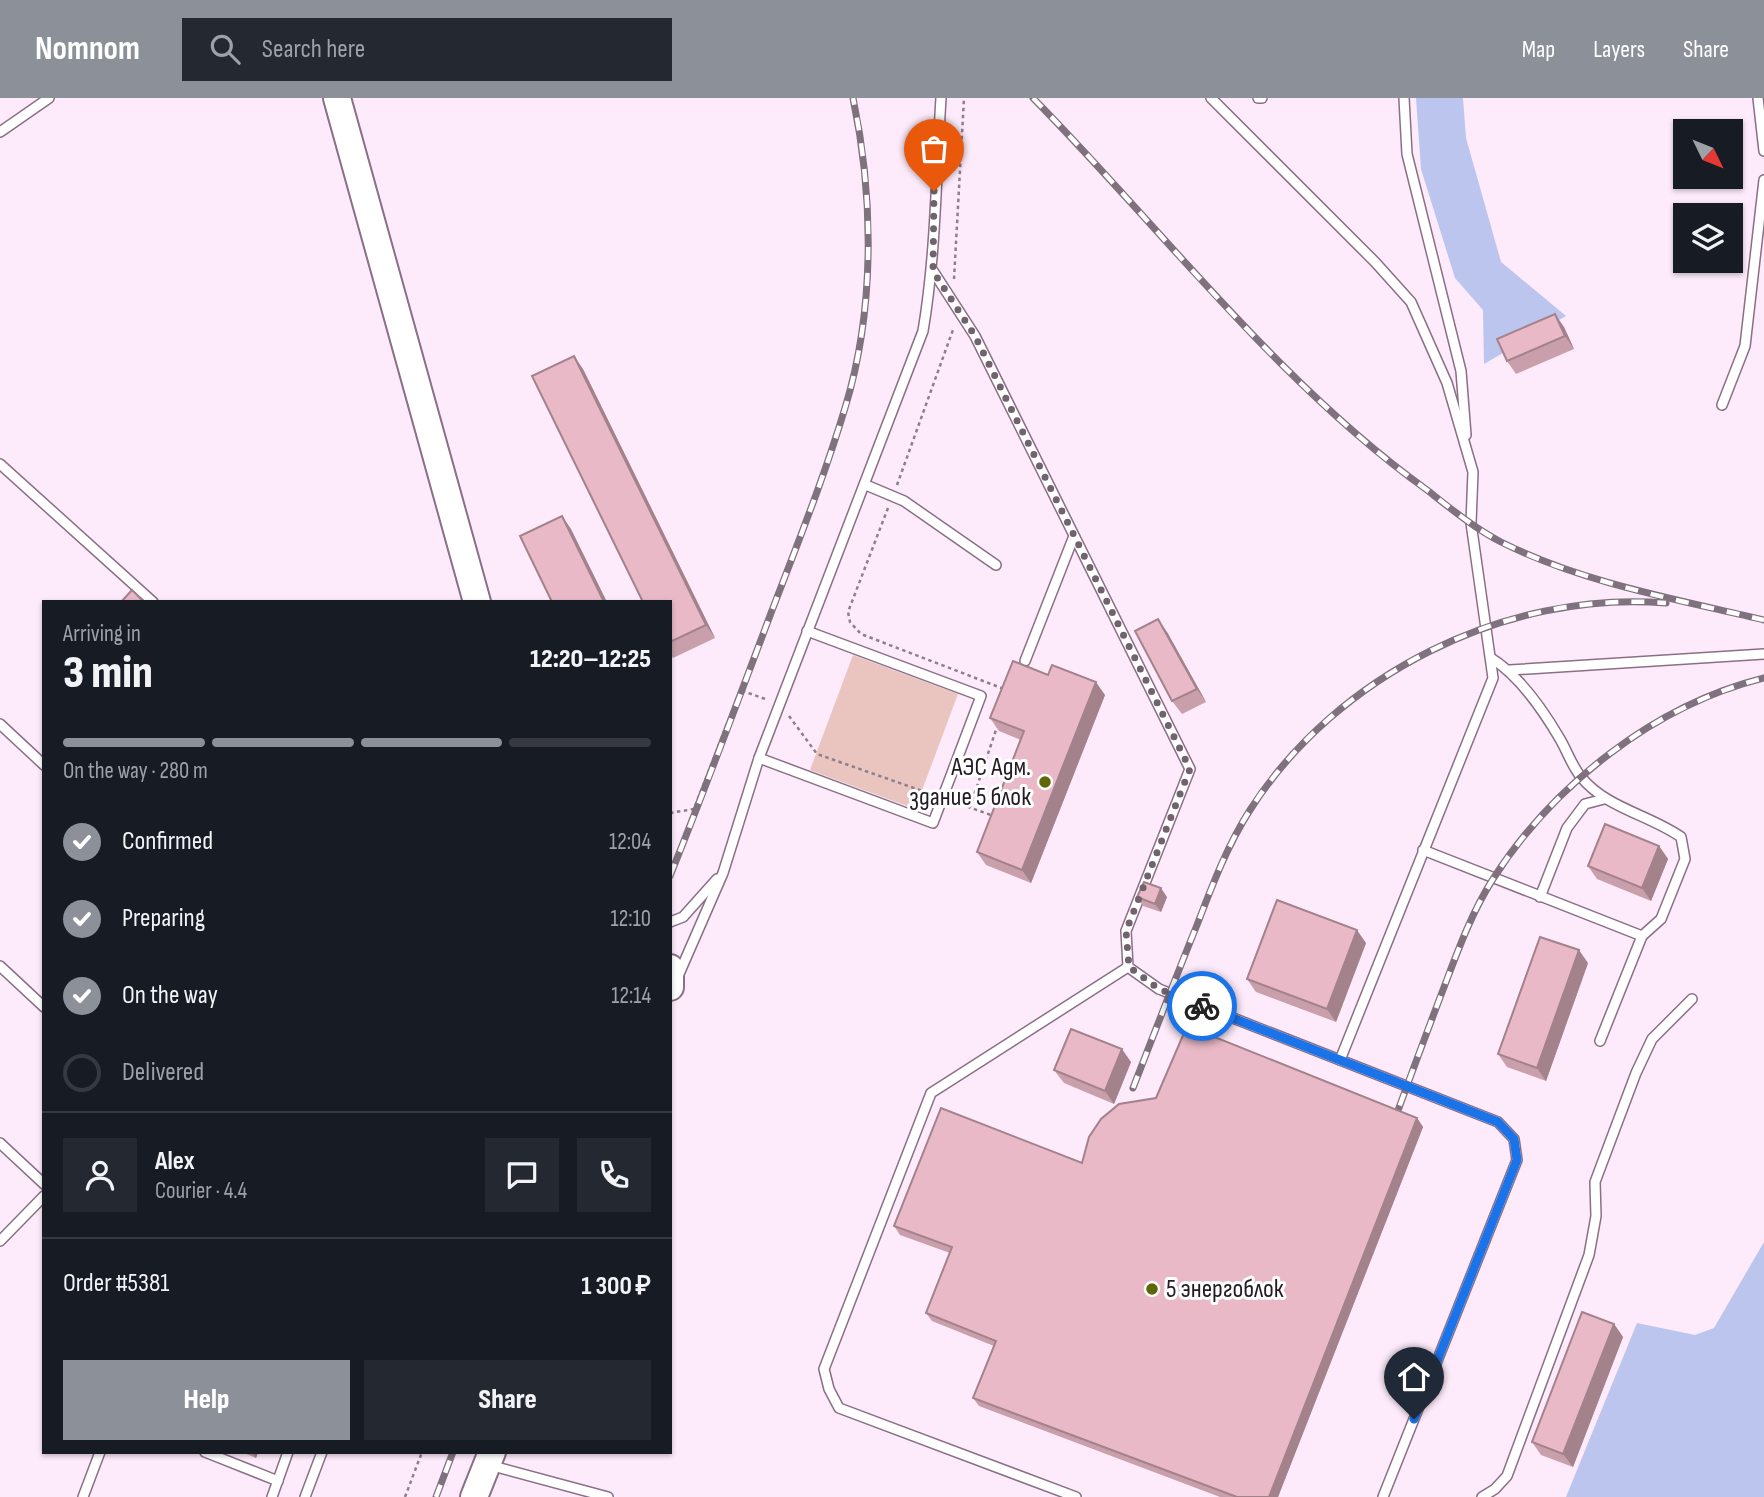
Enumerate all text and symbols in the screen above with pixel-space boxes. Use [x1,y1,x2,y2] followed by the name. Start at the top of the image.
[182,18,672,81] search box
[35,29,140,69] text: Nomnom
[206,30,244,68] icon: search
[262,34,365,65] text: Search here
[1522,35,1555,64] text: Map
[1593,35,1645,64] text: Layers
[1683,35,1729,64] text: Share
[904,119,964,191] pin
[1673,119,1743,189] north arrow
[1673,119,1743,273] map controls
[915,130,953,168] icon: bag
[1673,203,1743,273] button: layers
[63,620,141,648] text: Arriving in
[530,644,651,675] text: 12:20–12:25
[63,646,153,701] text: 3 min
[910,752,1031,813] place label: АЭС Адм. здание 5 блок
[63,757,208,785] text: On the way · 280 m
[1037,774,1053,790] marker: АЭС Адм. здание 5 блок
[63,823,101,861] icon: check
[122,826,213,857] text: Confirmed
[609,828,651,856] text: 12:04
[63,900,101,938] icon: check
[122,903,205,934] text: Preparing
[611,905,651,933] text: 12:10
[1167,971,1237,1041] courier
[63,977,101,1015] icon: check
[122,980,218,1011] text: On the way
[611,982,651,1010] text: 12:14
[1183,987,1221,1025] icon: bike
[122,1057,204,1088] text: Delivered
[63,1138,137,1212] button: person
[485,1138,559,1212] button: chat
[577,1138,651,1212] button: phone
[155,1146,195,1177] text: Alex
[155,1177,247,1205] text: Courier · 4.4
[63,1268,169,1299] text: Order #5381
[581,1271,651,1302] text: 1 300 ₽
[1166,1274,1284,1305] place label: 5 энергоблок
[1144,1281,1160,1297] marker: 5 энергоблок
[1384,1347,1444,1419] pin
[1395,1358,1433,1396] icon: home
[63,1360,350,1440] button: Help
[364,1360,651,1440] button: Share

